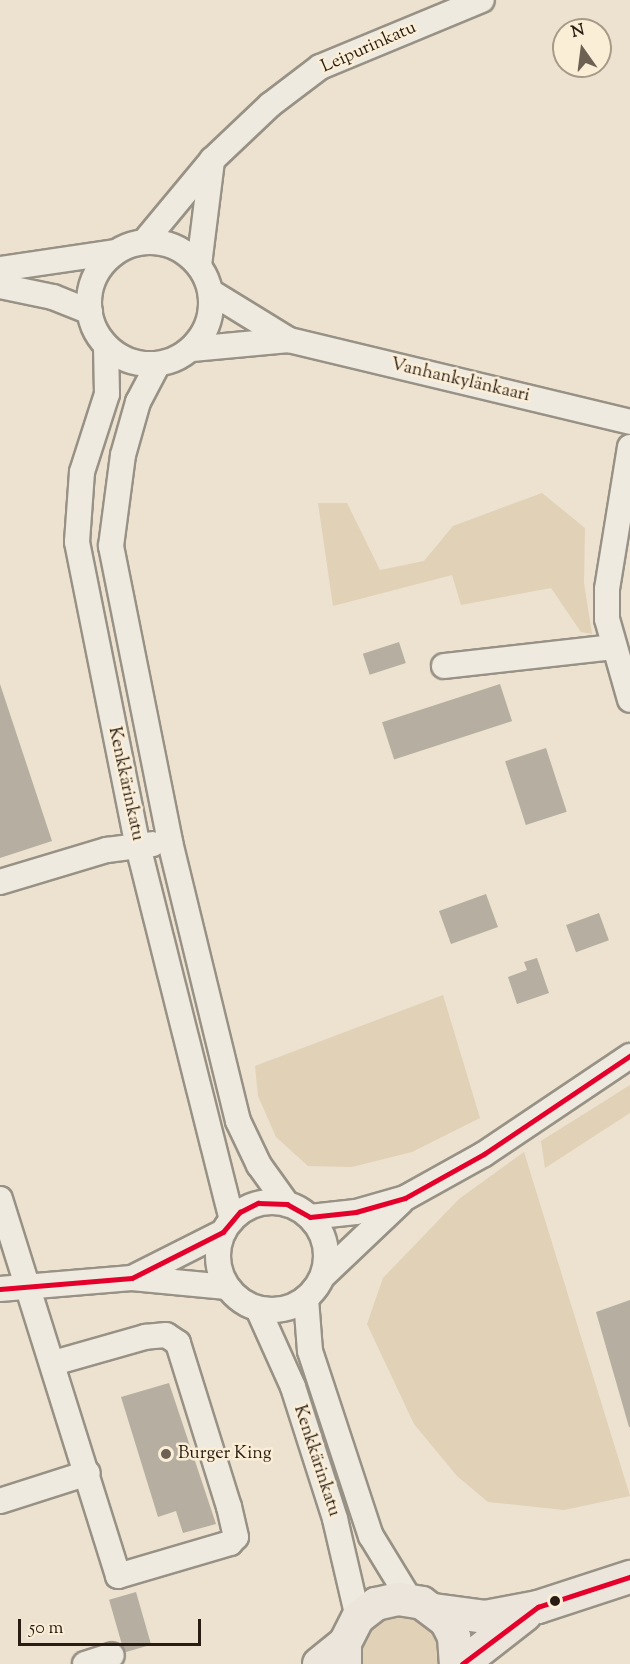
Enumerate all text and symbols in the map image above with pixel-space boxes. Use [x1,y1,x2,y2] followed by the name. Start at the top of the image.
[318,17,420,79] street label: Leipurinkatu
[552,18,612,78] north arrow
[569,19,587,45] text: N
[388,354,532,408] street label: Vanhankylänkaari
[102,725,148,843] street label: Kenkkärinkatu
[288,1403,344,1519] street label: Kenkkärinkatu
[178,1443,272,1465] place label: Burger King
[159,1447,173,1461] marker: Burger King
[549,1595,561,1607] unlabelled marker
[21,1607,204,1645] scale bar
[29,1616,63,1642] text: 50 m

